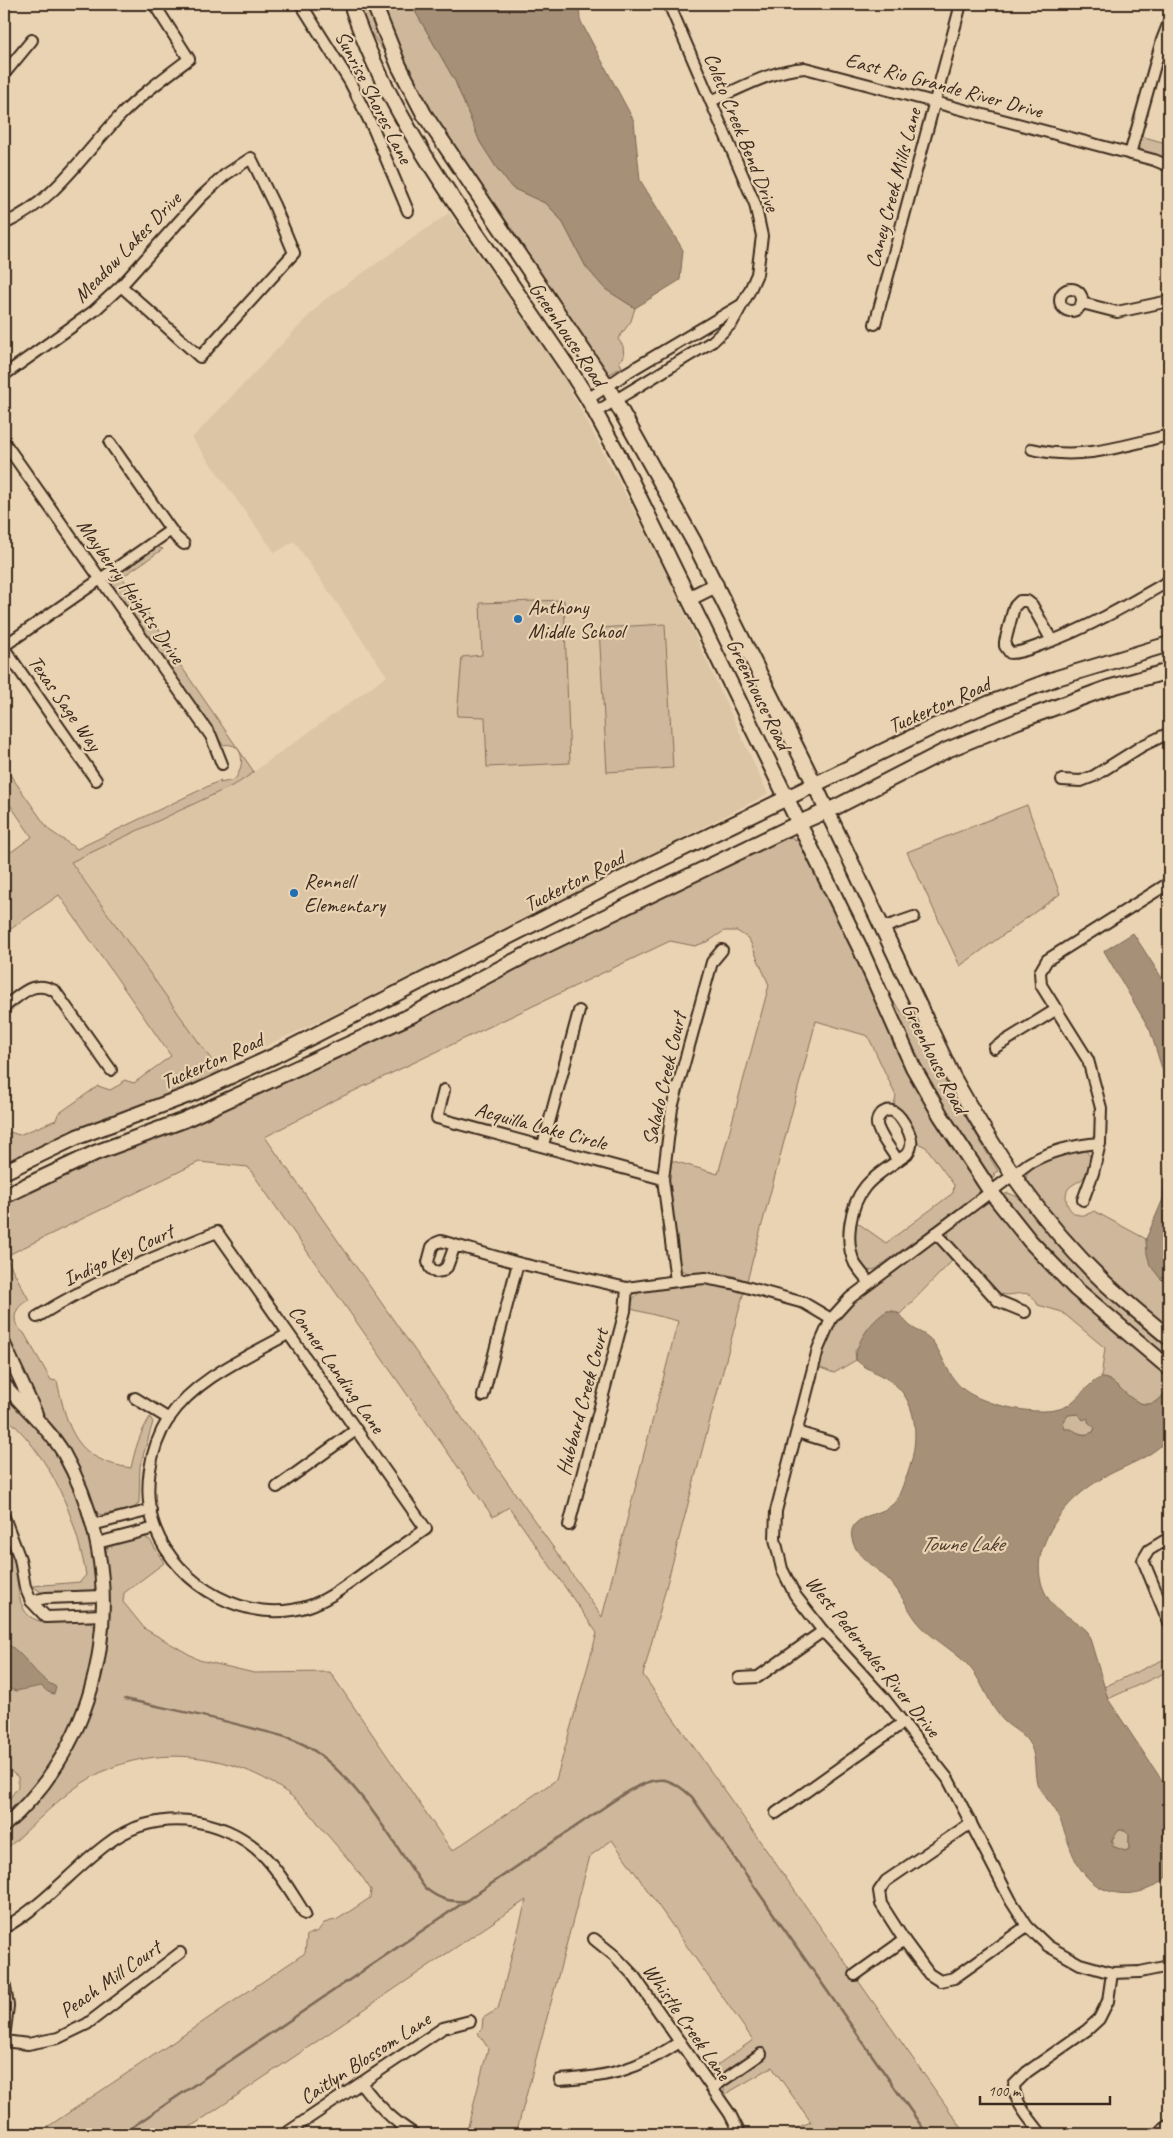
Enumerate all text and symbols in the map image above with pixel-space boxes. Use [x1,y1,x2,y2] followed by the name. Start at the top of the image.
[329,26,420,170] street label: Sunrise Shores Lane
[843,46,1046,124] street label: East Rio Grande River Drive
[698,49,786,216] street label: Coleto Creek Bend Drive
[859,103,927,271] street label: Caney Creek Mills Lane
[68,185,188,308] street label: Meadow Lakes Drive
[524,277,615,394] street label: Greenhouse Road
[71,513,191,669] street label: Mayberry Heights Drive
[528,594,628,644] place label: Anthony Middle School
[512,613,524,625] marker: Anthony Middle School
[721,634,799,757] street label: Greenhouse Road
[22,650,109,758] street label: Texas Sage Way
[884,670,997,739] street label: Tuckerton Road
[520,843,631,917] street label: Tuckerton Road
[304,868,387,918] place label: Rennell Elementary
[288,887,300,899] marker: Rennell Elementary
[896,998,976,1121] street label: Greenhouse Road
[636,1007,693,1148] street label: Salado Creek Court
[157,1026,270,1095] street label: Tuckerton Road
[472,1096,612,1157] street label: Acquilla Lake Circle
[59,1217,180,1292] street label: Indigo Key Court
[283,1300,391,1439] street label: Conner Landing Lane
[550,1324,615,1478] street label: Hubbard Creek Court
[921,1530,1007,1558] water label: Towne Lake
[800,1570,947,1743] street label: West Pedernales River Drive
[54,1933,168,2023] street label: Peach Mill Court
[637,1959,737,2086] street label: Whistle Creek Lane
[295,2005,437,2110] street label: Caitlyn Blossom Lane
[980,2073,1110,2105] scale bar
[988,2082,1022,2101] text: 100 m

